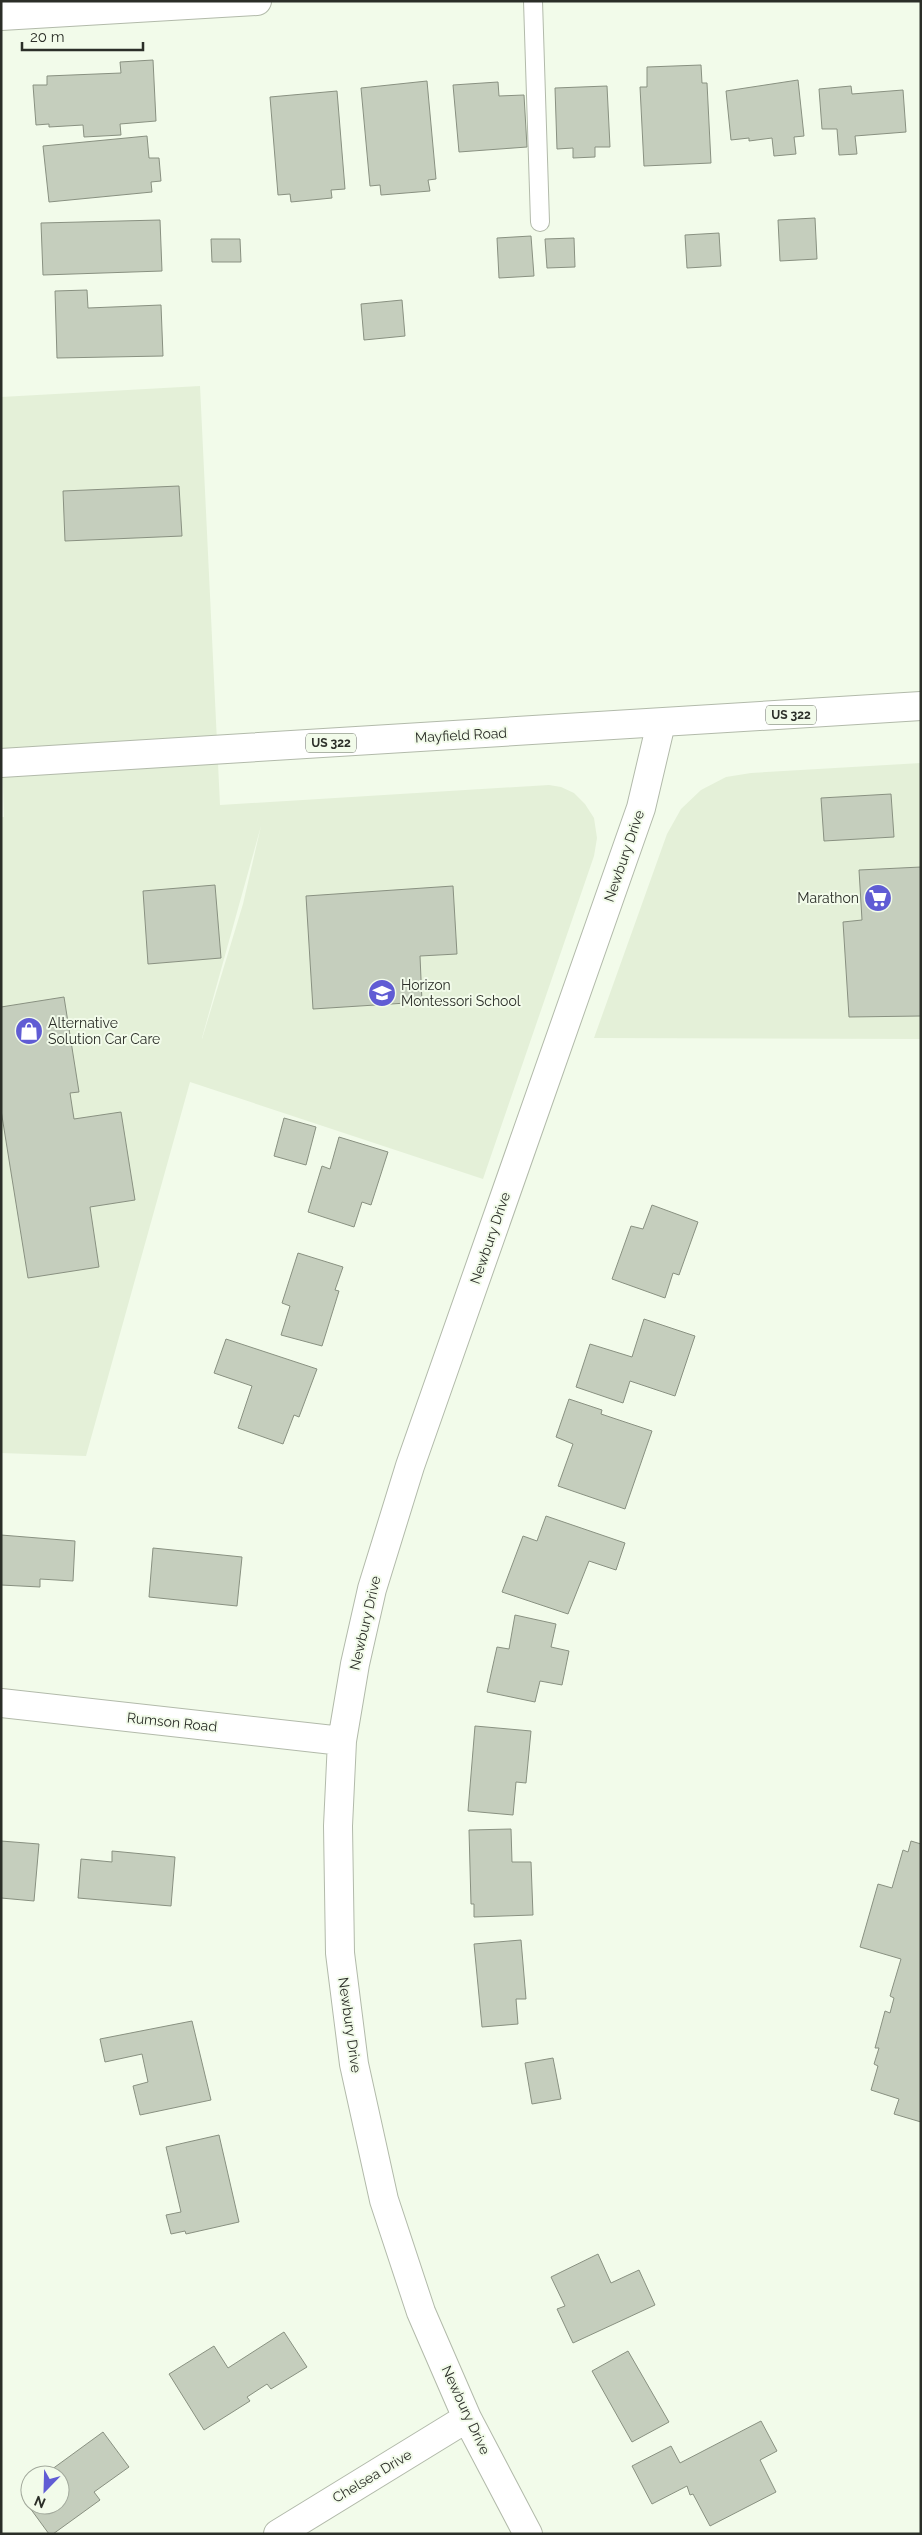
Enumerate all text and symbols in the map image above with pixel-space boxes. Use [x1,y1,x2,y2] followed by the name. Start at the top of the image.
[22,20,144,52] scale bar
[30,28,65,46] text: 20 m
[766,706,816,724] road number: US 322
[415,725,507,745] street label: Mayfield Road
[306,734,356,752] road number: US 322
[601,808,647,904] street label: Newbury Drive
[863,883,893,913] supermarket icon: Marathon
[797,890,859,906] place label: Marathon
[401,977,521,1009] place label: Horizon Montessori School
[367,978,397,1008] school or university icon: Horizon Montessori School
[48,1015,160,1047] place label: Alternative Solution Car Care
[14,1016,44,1046] shop icon: Alternative Solution Car Care
[467,1190,513,1286] street label: Newbury Drive
[346,1574,384,1672] street label: Newbury Drive
[126,1709,218,1735] street label: Rumson Road
[335,1976,365,2074] street label: Newbury Drive
[438,2363,494,2457] street label: Newbury Drive
[330,2446,414,2506] street label: Chelsea Drive
[20,2465,70,2515] north arrow
[32,2493,48,2511] text: N

